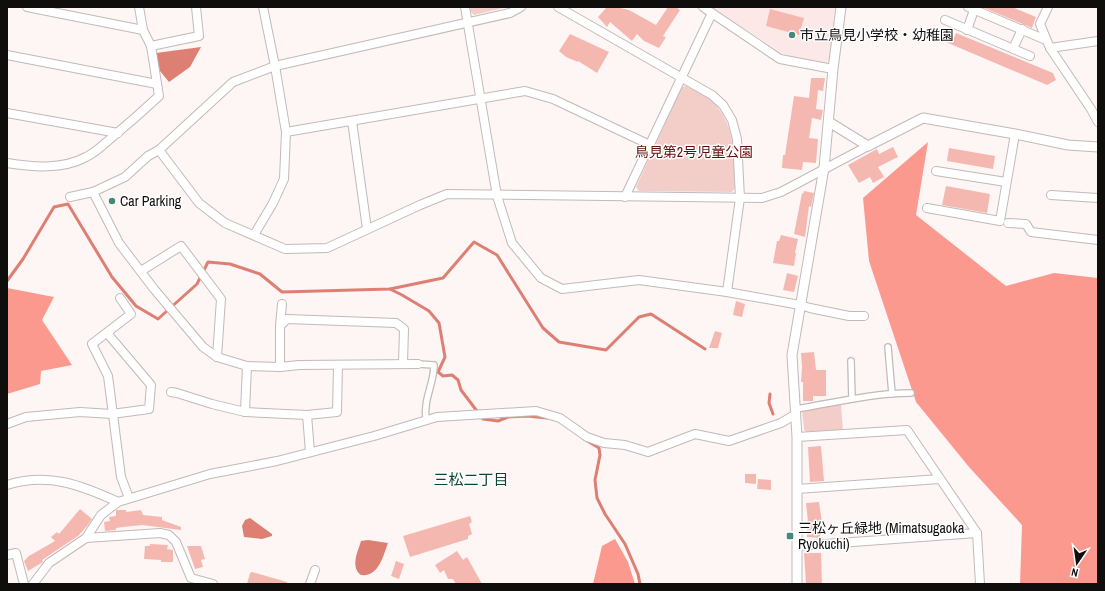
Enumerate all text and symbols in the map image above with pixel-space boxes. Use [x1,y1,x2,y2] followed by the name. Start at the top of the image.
[800,26,954,44] place label: 市立鳥見小学校・幼稚園
[787,30,797,40] marker: 市立鳥見小学校・幼稚園
[635,143,753,161] park label: 鳥見第2号児童公園
[120,192,182,210] place label: Car Parking
[107,196,117,206] marker: Car Parking
[433,469,509,490] district label: 三松二丁目
[798,519,965,553] place label: 三松ヶ丘緑地 (Mimatsugaoka Ryokuchi)
[785,531,795,541] marker: 三松ヶ丘緑地 (Mimatsugaoka Ryokuchi)
[1057,543,1097,583] north arrow
[1070,565,1079,580] text: N

